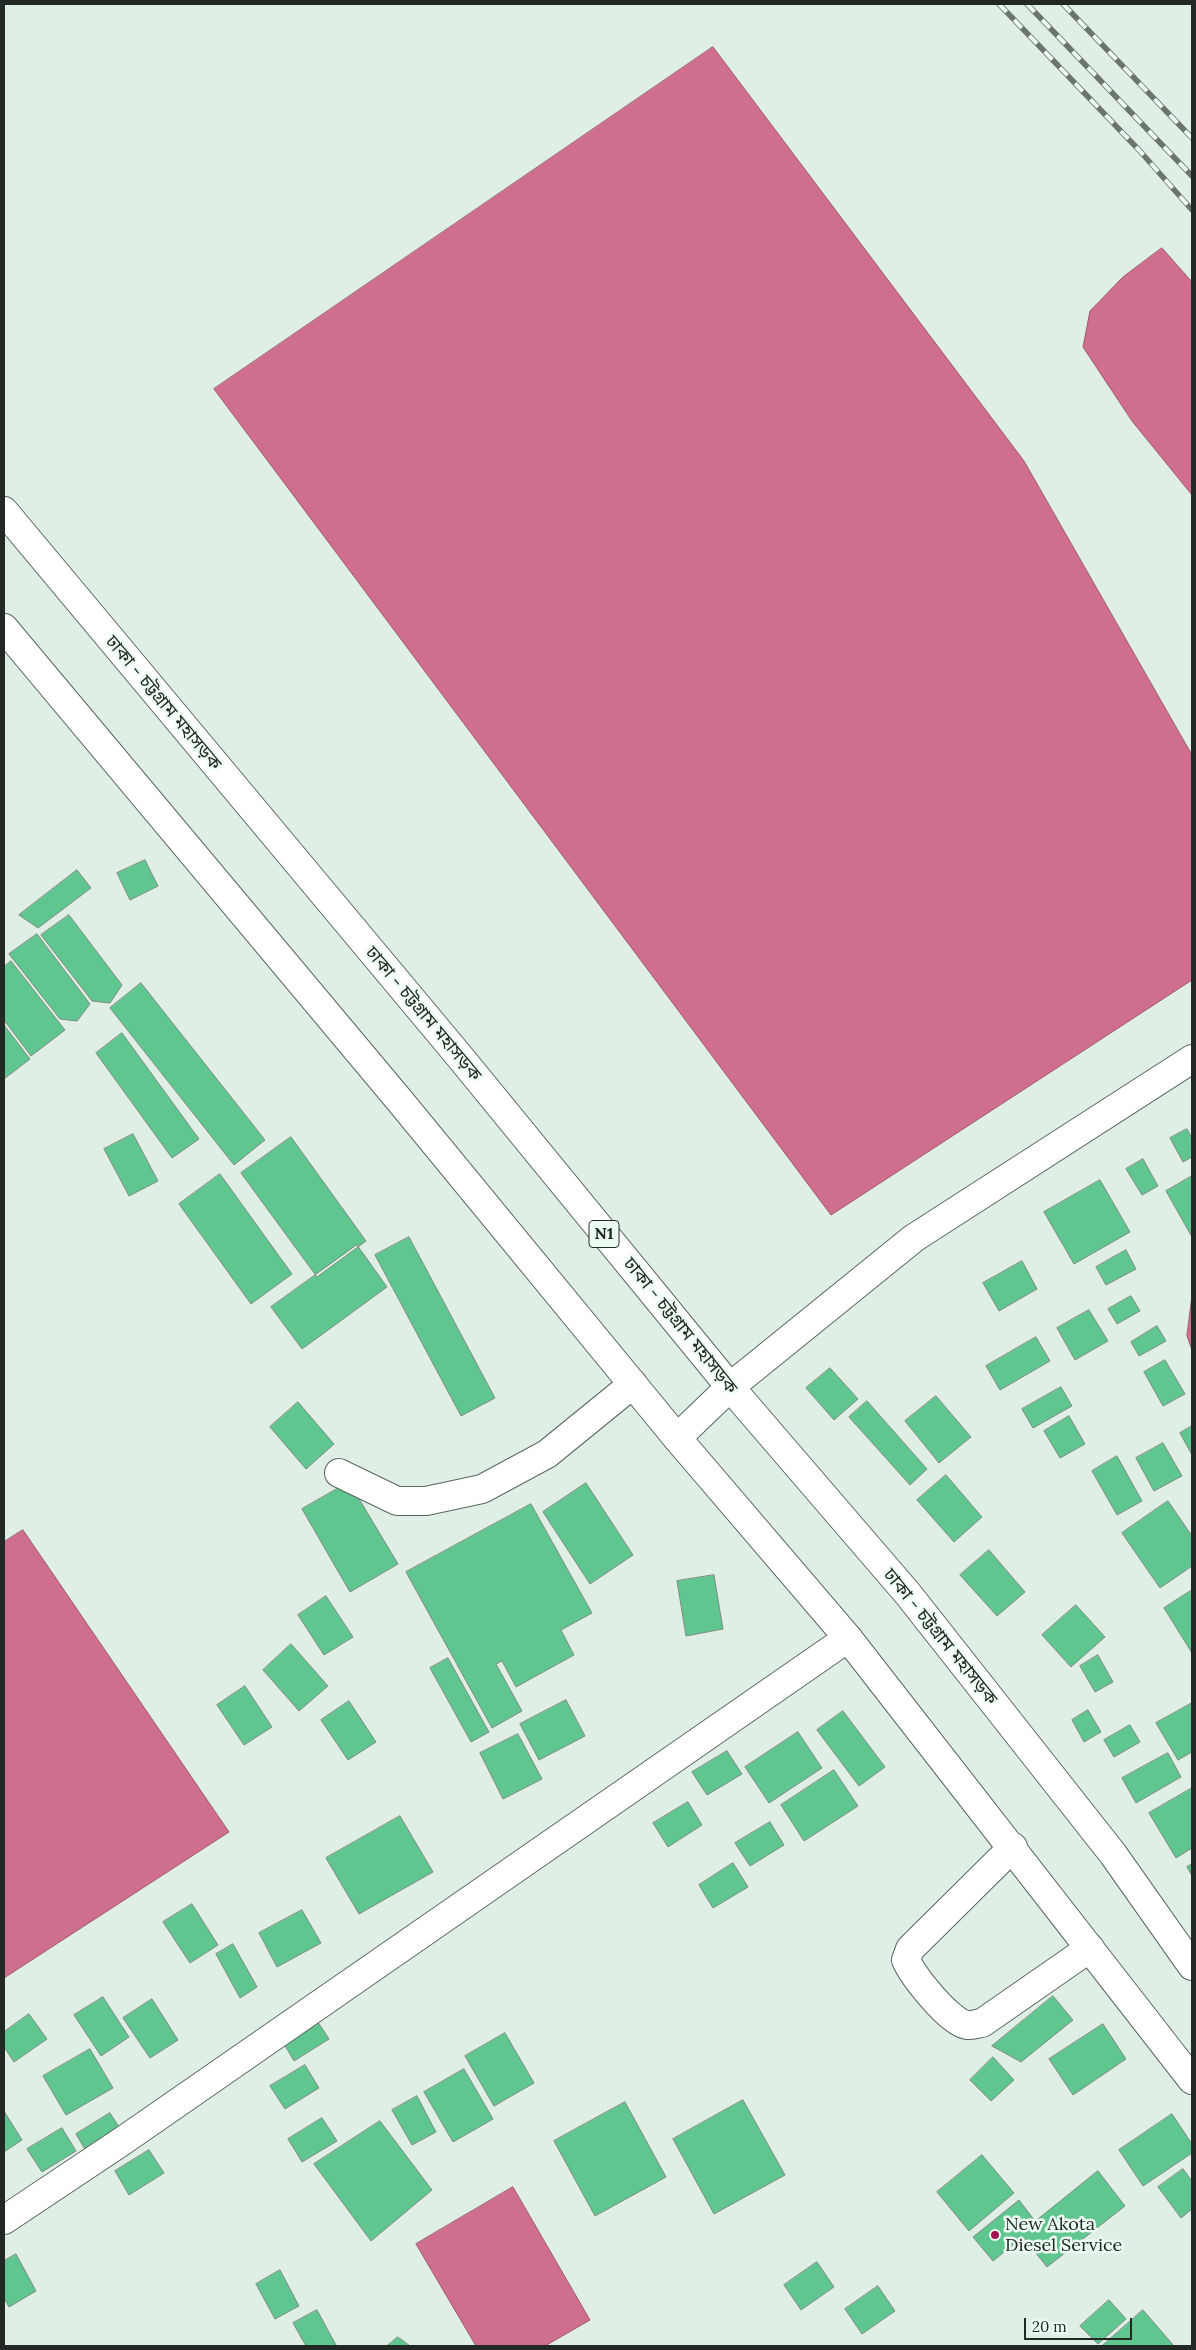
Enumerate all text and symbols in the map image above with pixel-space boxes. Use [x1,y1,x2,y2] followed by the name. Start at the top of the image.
[100,631,226,775] street label: ঢাকা - চট্টগ্রাম মহাসড়ক
[360,942,486,1086] street label: ঢাকা - চট্টগ্রাম মহাসড়ক
[589,1220,619,1248] road number: N1
[618,1254,742,1398] street label: ঢাকা - চট্টগ্রাম মহাসড়ক
[878,1565,1002,1709] street label: ঢাকা - চট্টগ্রাম মহাসড়ক
[1005,2214,1122,2256] place label: New Akota Diesel Service
[989,2229,1001,2241] marker: New Akota Diesel Service
[1026,2308,1134,2340] scale bar
[1032,2317,1067,2336] text: 20 m

